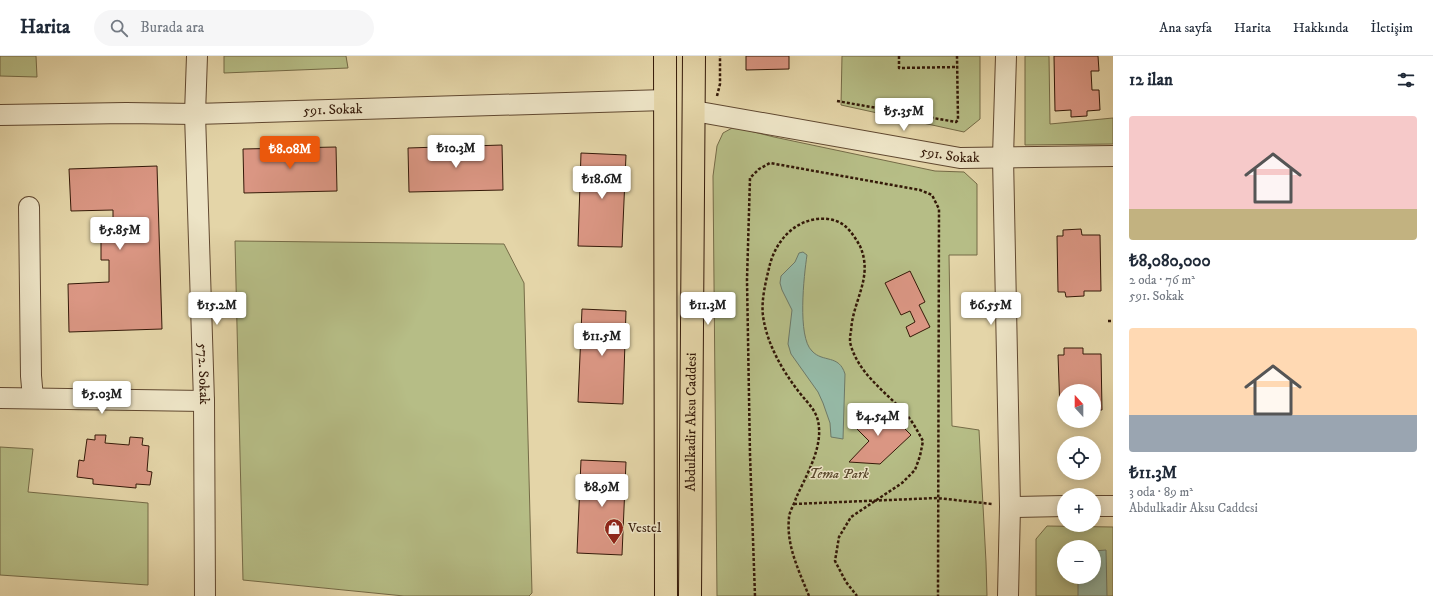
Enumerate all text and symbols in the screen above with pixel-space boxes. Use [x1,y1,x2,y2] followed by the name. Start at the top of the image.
[94,10,374,46] search box
[20,16,70,39] text: Harita
[108,17,130,39] icon: search
[140,18,204,37] text: Burada ara
[1159,19,1212,37] text: Ana sayfa
[1234,19,1271,37] text: Harita
[1293,19,1348,37] text: Hakkında
[1370,19,1413,37] text: İletişim
[1129,69,1173,91] text: 12 ilan
[1395,69,1417,91] icon: filters
[871,98,937,132] pin: ₺5.35M
[303,100,363,120] street label: 591. Sokak
[884,103,924,119] text: ₺5.35M
[423,135,489,169] pin: ₺10.3M
[257,136,323,170] pin: ₺8.08M
[437,140,475,156] text: ₺10.3M
[269,141,311,157] text: ₺8.08M
[919,142,980,167] street label: 591. Sokak
[1237,142,1309,214] icon: home
[569,166,635,200] pin: ₺18.6M
[582,171,622,187] text: ₺18.6M
[87,217,153,251] pin: ₺5.85M
[99,222,141,238] text: ₺5.85M
[1129,250,1211,272] text: ₺8,080,000
[1129,272,1195,288] text: 2 oda · 76 m²
[1129,288,1184,304] text: 591. Sokak
[184,292,250,326] pin: ₺15.2M
[675,292,741,326] pin: ₺11.3M
[958,292,1024,326] pin: ₺6.55M
[197,297,237,313] text: ₺15.2M
[690,297,726,313] text: ₺11.3M
[970,297,1012,313] text: ₺6.55M
[569,323,635,357] pin: ₺11.5M
[583,328,621,344] text: ₺11.5M
[193,343,213,405] street label: 572. Sokak
[682,352,701,492] street label: Abdulkadir Aksu Caddesi
[1237,354,1309,426] icon: home
[69,381,135,415] pin: ₺5.03M
[1057,384,1101,428] north arrow
[1057,384,1101,584] map controls
[82,386,122,402] text: ₺5.03M
[845,403,911,437] pin: ₺4.54M
[856,408,900,424] text: ₺4.54M
[1057,436,1101,480] button: locate
[1129,462,1177,484] text: ₺11.3M
[809,465,869,483] park label: Tema Park
[574,474,630,508] pin: ₺8.9M
[584,479,620,495] text: ₺8.9M
[1129,484,1193,500] text: 3 oda · 89 m²
[1057,488,1101,532] button: +
[1129,500,1258,516] text: Abdulkadir Aksu Caddesi
[603,517,625,545] shop icon: Vestel
[627,519,662,537] place label: Vestel
[1057,540,1101,584] button: −

